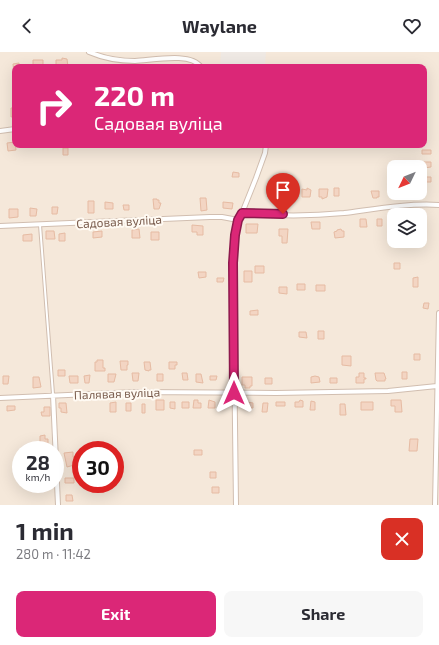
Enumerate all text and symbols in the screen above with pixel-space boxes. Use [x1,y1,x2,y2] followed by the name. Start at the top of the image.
[16,15,38,37] icon: back
[182,15,257,37] text: Waylane
[401,15,423,37] icon: heart
[94,78,175,112] text: 220 m
[28,80,80,132] icon: right
[94,112,223,134] text: Садовая вуліца
[387,160,427,200] north arrow
[387,160,427,248] map controls
[266,173,300,214] pin
[272,179,294,201] icon: arrive
[387,208,427,248] button: layers
[76,212,162,231] street label: Садовая вуліца
[213,372,255,414] position arrow
[74,384,160,403] street label: Палявая вуліца
[72,441,124,493] speed limit sign: 30
[26,450,50,474] text: 28
[26,471,50,483] text: km/h
[16,516,74,545] text: 1 min
[381,518,423,560] button: close
[16,546,91,562] text: 280 m · 11:42
[16,591,216,637] button: Exit
[224,591,423,637] button: Share

